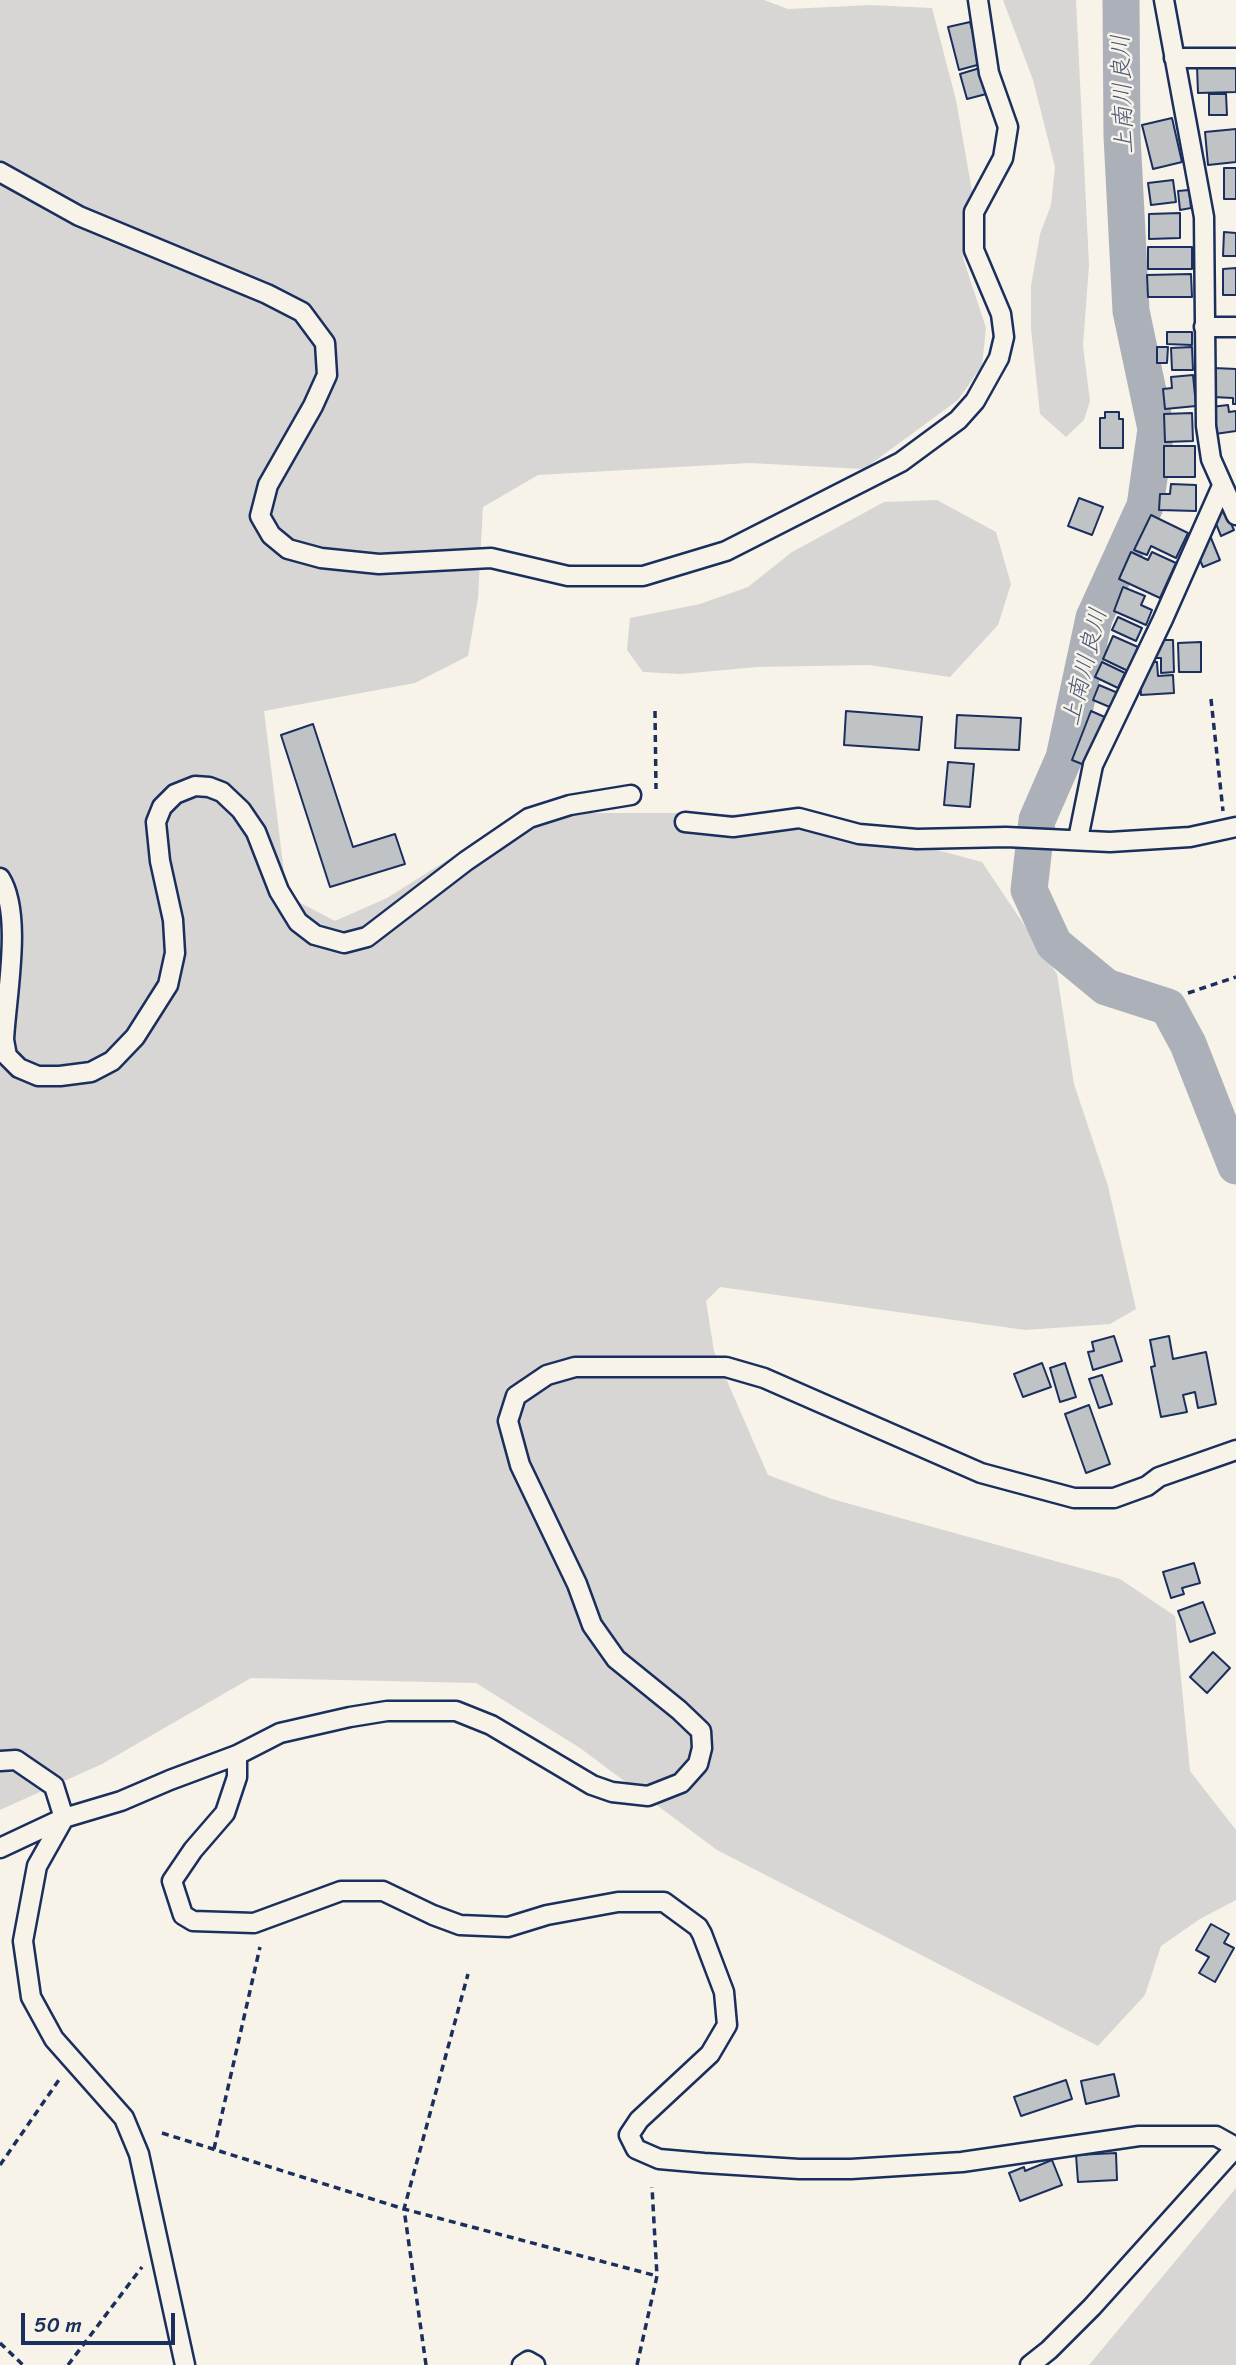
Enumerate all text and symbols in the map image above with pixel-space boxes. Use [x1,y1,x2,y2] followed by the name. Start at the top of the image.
[1108,34,1140,154] water label: 上南川良川
[1058,605,1114,729] water label: 上南川良川
[24,2298,178,2342] scale bar
[34,2306,82,2344] text: 50 m

